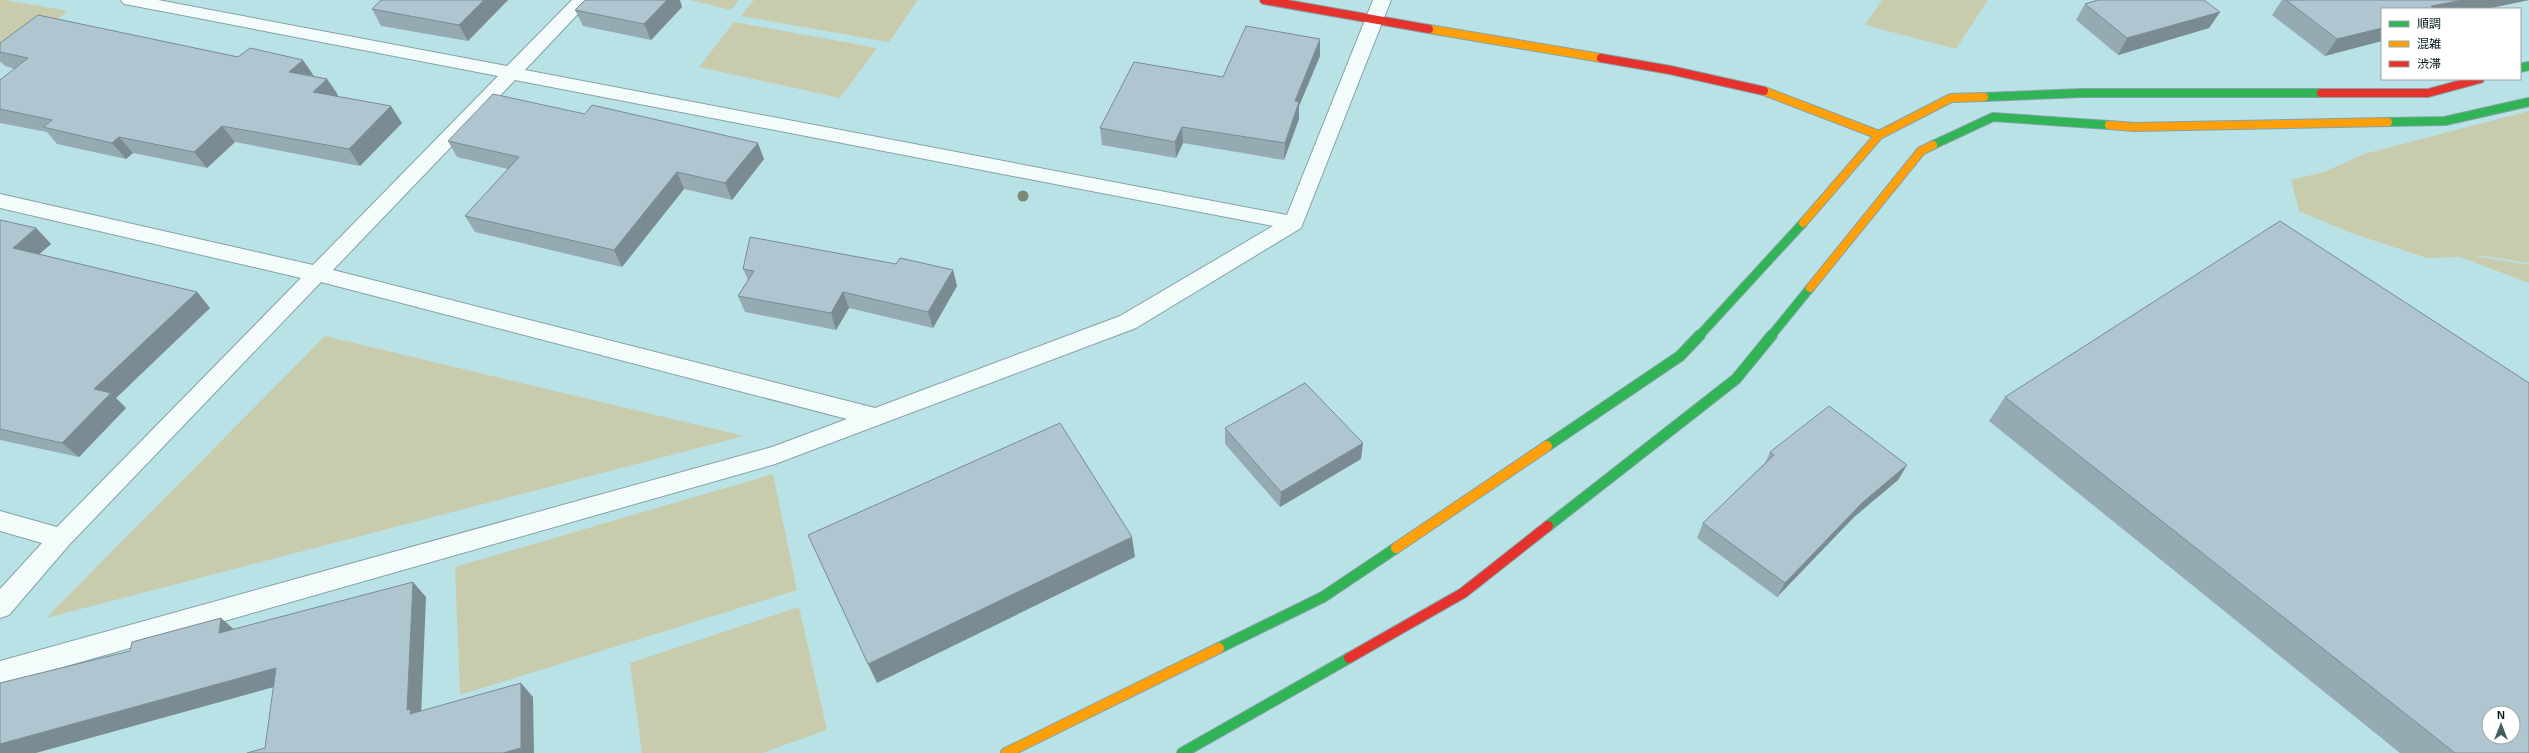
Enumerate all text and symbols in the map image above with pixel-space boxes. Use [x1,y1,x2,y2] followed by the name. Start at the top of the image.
[2381,8,2521,80] legend
[2417,17,2441,31] text: 順調
[2417,37,2441,51] text: 混雑
[2417,57,2441,71] text: 渋滞
[2481,705,2521,745] north arrow
[2497,709,2505,721] text: N

